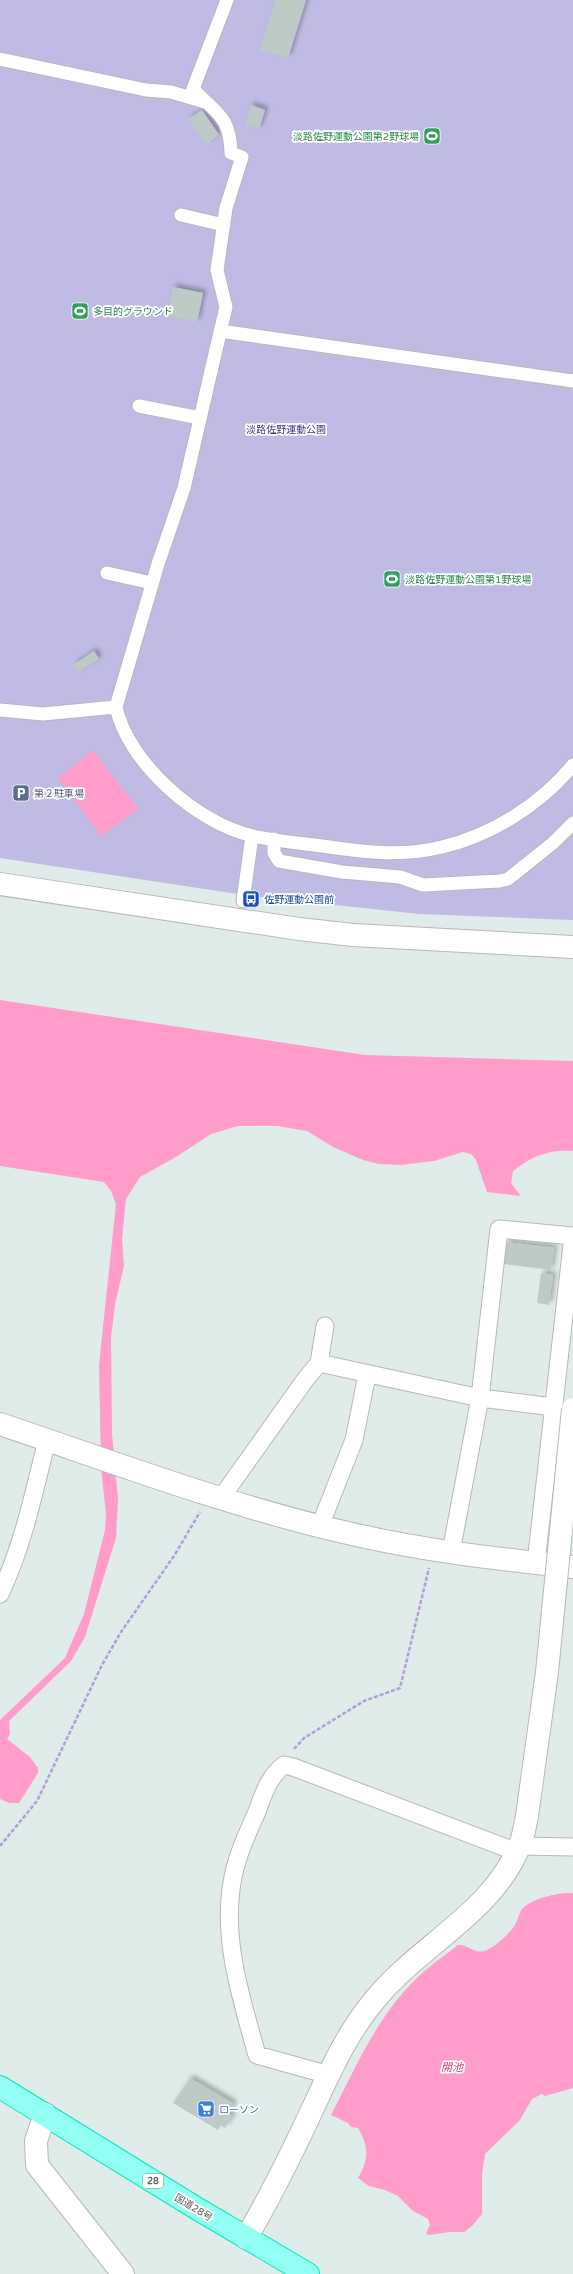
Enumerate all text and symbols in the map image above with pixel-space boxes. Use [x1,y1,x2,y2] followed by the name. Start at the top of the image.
[422,126,442,146] sports icon: 淡路佐野運動公園第2野球場
[293,131,419,143] place label: 淡路佐野運動公園第2野球場
[70,301,90,321] sports icon: 多目的グラウンド
[93,306,173,318] place label: 多目的グラウンド
[246,424,326,436] park label: 淡路佐野運動公園
[382,569,402,589] sports icon: 淡路佐野運動公園第1野球場
[405,574,531,586] place label: 淡路佐野運動公園第1野球場
[11,783,31,803] parking icon: 第２駐車場
[34,788,84,800] place label: 第２駐車場
[241,889,261,909] bus stop icon: 佐野運動公園前
[264,894,334,906] place label: 佐野運動公園前
[441,2061,464,2074] water label: 開池
[196,2099,216,2119] supermarket icon: ローソン
[219,2104,259,2116] place label: ローソン
[143,2174,163,2188] road number: 28
[172,2192,215,2224] street label: 国道28号

